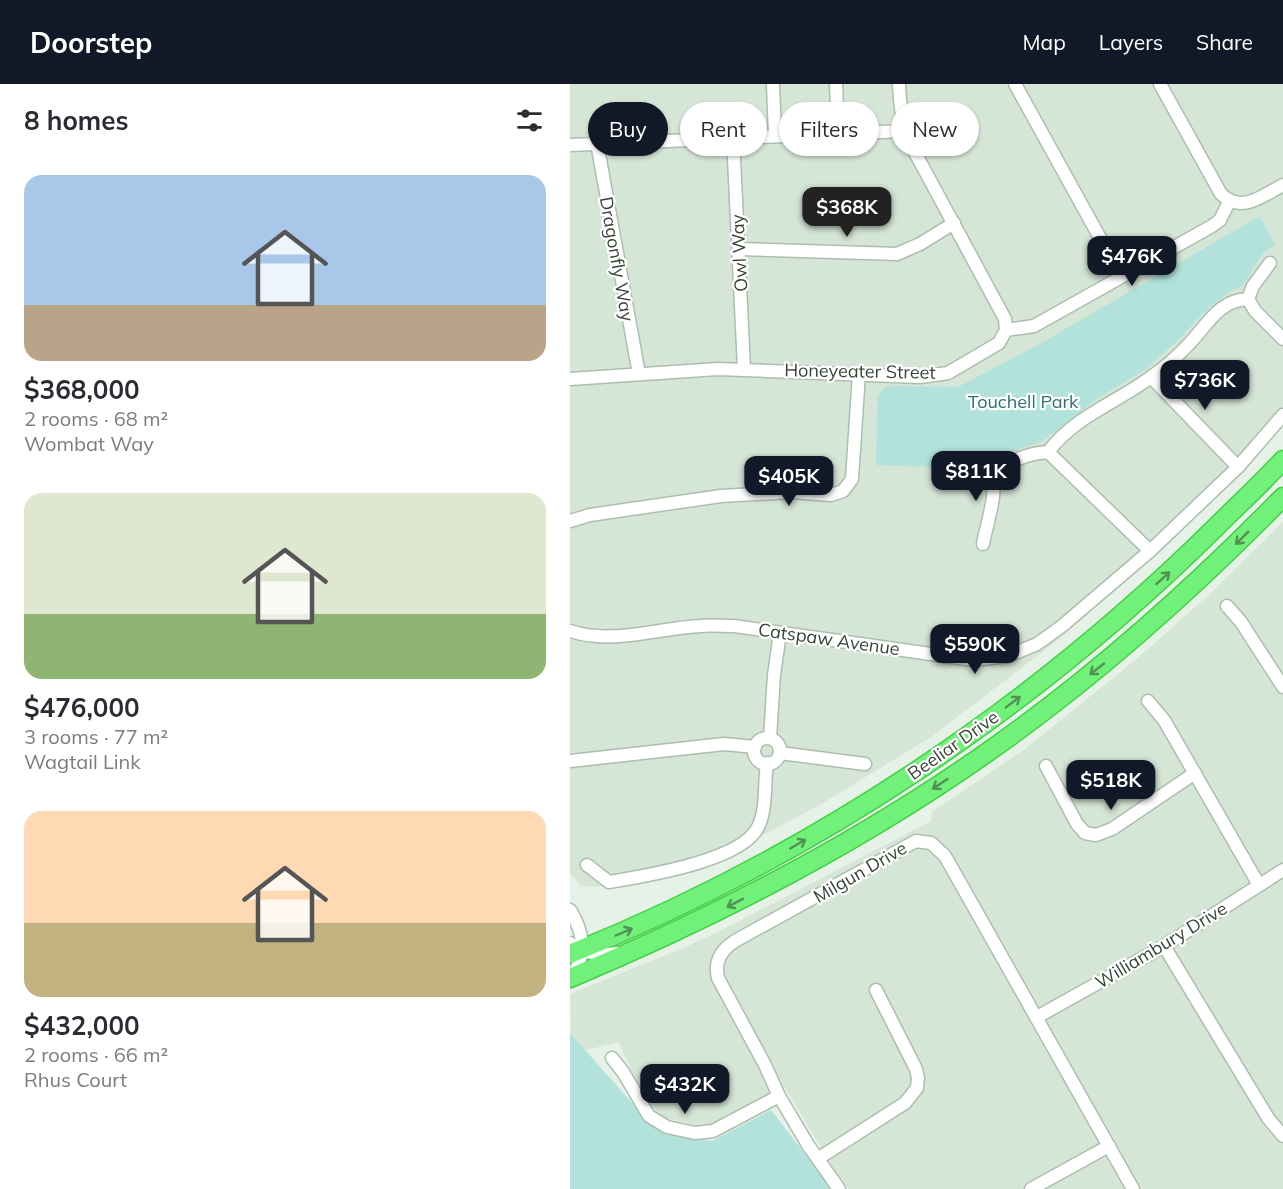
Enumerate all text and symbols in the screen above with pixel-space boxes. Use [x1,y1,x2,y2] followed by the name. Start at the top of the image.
[30,25,152,60] text: Doorstep
[1023,29,1066,55] text: Map
[1099,29,1163,55] text: Layers
[1196,29,1253,55] text: Share
[588,102,668,156] chip: Buy
[680,102,767,156] chip: Rent
[779,102,879,156] chip: Filters
[891,102,979,156] chip: New
[24,104,128,137] text: 8 homes
[513,104,546,137] icon: filters
[805,187,889,238] pin: $368K
[816,194,878,219] text: $368K
[595,195,639,324] street label: Dragonfly Way
[725,213,753,292] street label: Owl Way
[231,214,339,322] icon: home
[1090,236,1174,287] pin: $476K
[1101,243,1163,268] text: $476K
[784,358,936,384] street label: Honeyeater Street
[1163,360,1247,411] pin: $736K
[1174,367,1236,392] text: $736K
[24,373,140,406] text: $368,000
[968,390,1079,413] park label: Touchell Park
[24,406,168,431] text: 2 rooms · 68 m²
[24,431,154,456] text: Wombat Way
[934,451,1018,502] pin: $811K
[747,456,831,507] pin: $405K
[945,458,1007,483] text: $811K
[758,463,820,488] text: $405K
[1234,531,1249,545] one-way arrow
[231,532,339,640] icon: home
[1155,571,1170,585] one-way arrow
[757,618,901,660] street label: Catspaw Avenue
[933,624,1017,675] pin: $590K
[944,631,1006,656] text: $590K
[1089,662,1105,675] one-way arrow
[24,691,140,724] text: $476,000
[1005,696,1021,709] one-way arrow
[903,705,1003,785] street label: Beeliar Drive
[24,724,168,749] text: 3 rooms · 77 m²
[24,749,141,774] text: Wagtail Link
[1069,760,1153,811] pin: $518K
[1080,767,1142,792] text: $518K
[932,778,949,790] one-way arrow
[809,836,911,908] street label: Milgun Drive
[789,838,806,850] one-way arrow
[231,850,339,958] icon: home
[1091,897,1231,993] street label: Williambury Drive
[727,898,745,909] one-way arrow
[614,925,632,937] one-way arrow
[24,1009,140,1042] text: $432,000
[24,1042,168,1067] text: 2 rooms · 66 m²
[643,1064,727,1115] pin: $432K
[24,1067,127,1092] text: Rhus Court
[654,1071,716,1096] text: $432K

